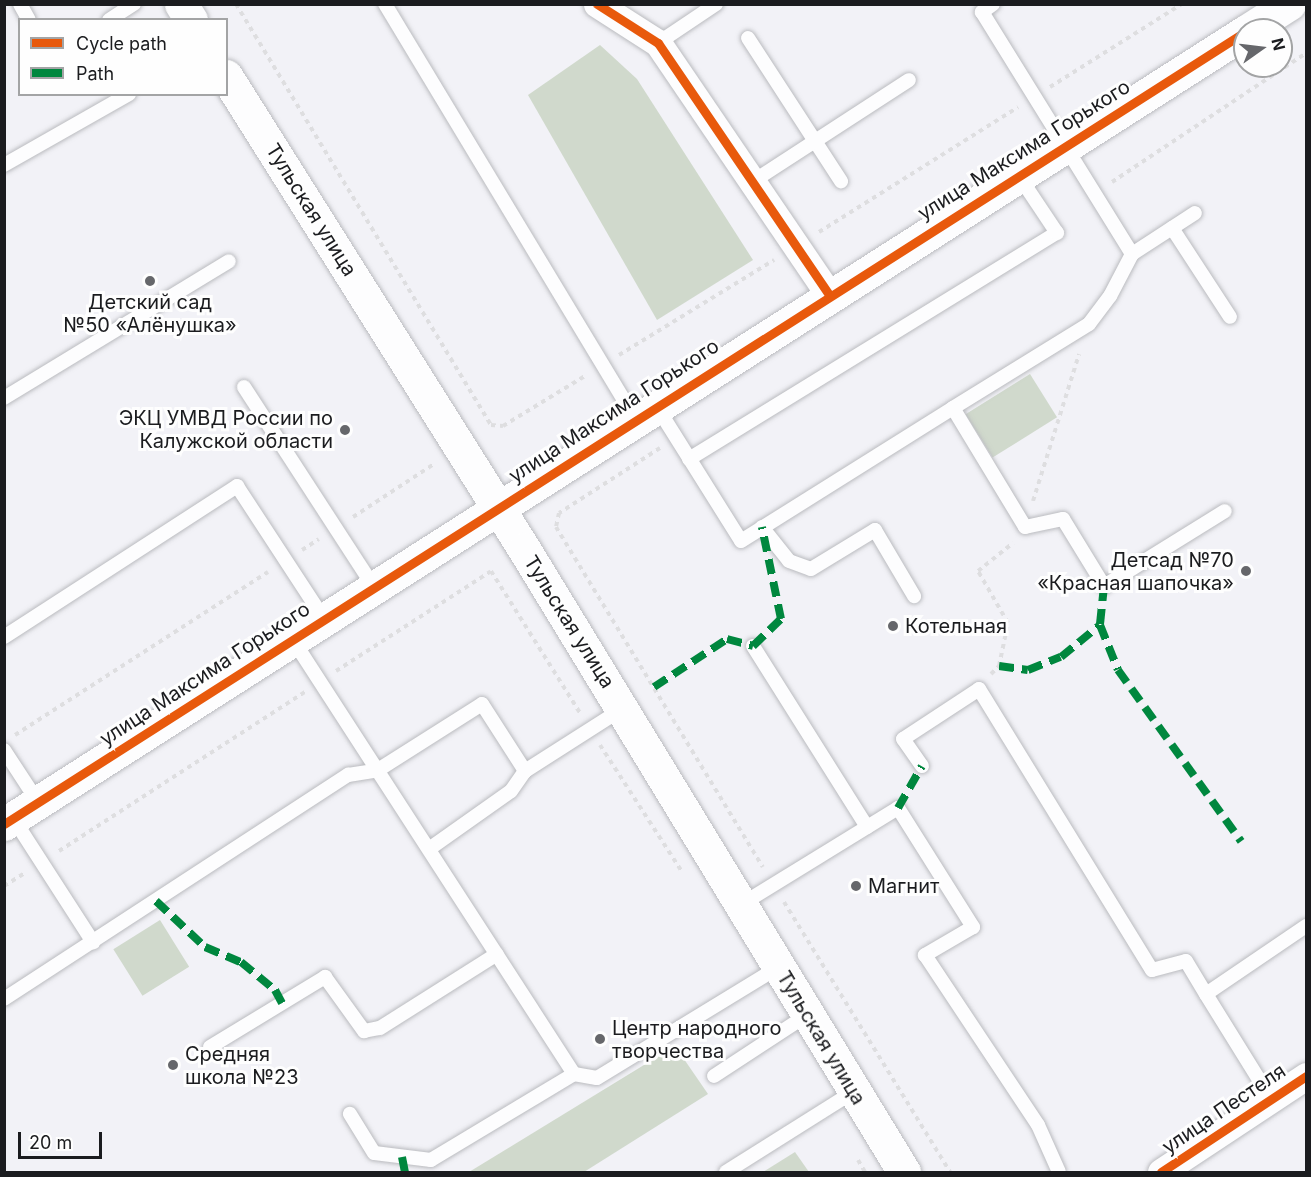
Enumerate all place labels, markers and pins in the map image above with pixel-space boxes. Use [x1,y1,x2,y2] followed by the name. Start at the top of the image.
[143,274,157,288] marker: Детский сад №50 «Алёнушка»
[63,290,237,337] place label: Детский сад №50 «Алёнушка»
[119,406,333,453] place label: ЭКЦ УМВД России по Калужской области
[338,423,352,437] marker: ЭКЦ УМВД России по Калужской области
[1037,548,1234,595] place label: Детсад №70 «Красная шапочка»
[1239,564,1253,578] marker: Детсад №70 «Красная шапочка»
[905,614,1007,638] place label: Котельная
[886,619,900,633] marker: Котельная
[868,874,939,898] place label: Магнит
[849,879,863,893] marker: Магнит
[612,1016,781,1063] place label: Центр народного творчества
[593,1032,607,1046] marker: Центр народного творчества
[185,1042,299,1089] place label: Средняя школа №23
[166,1058,180,1072] marker: Средняя школа №23

